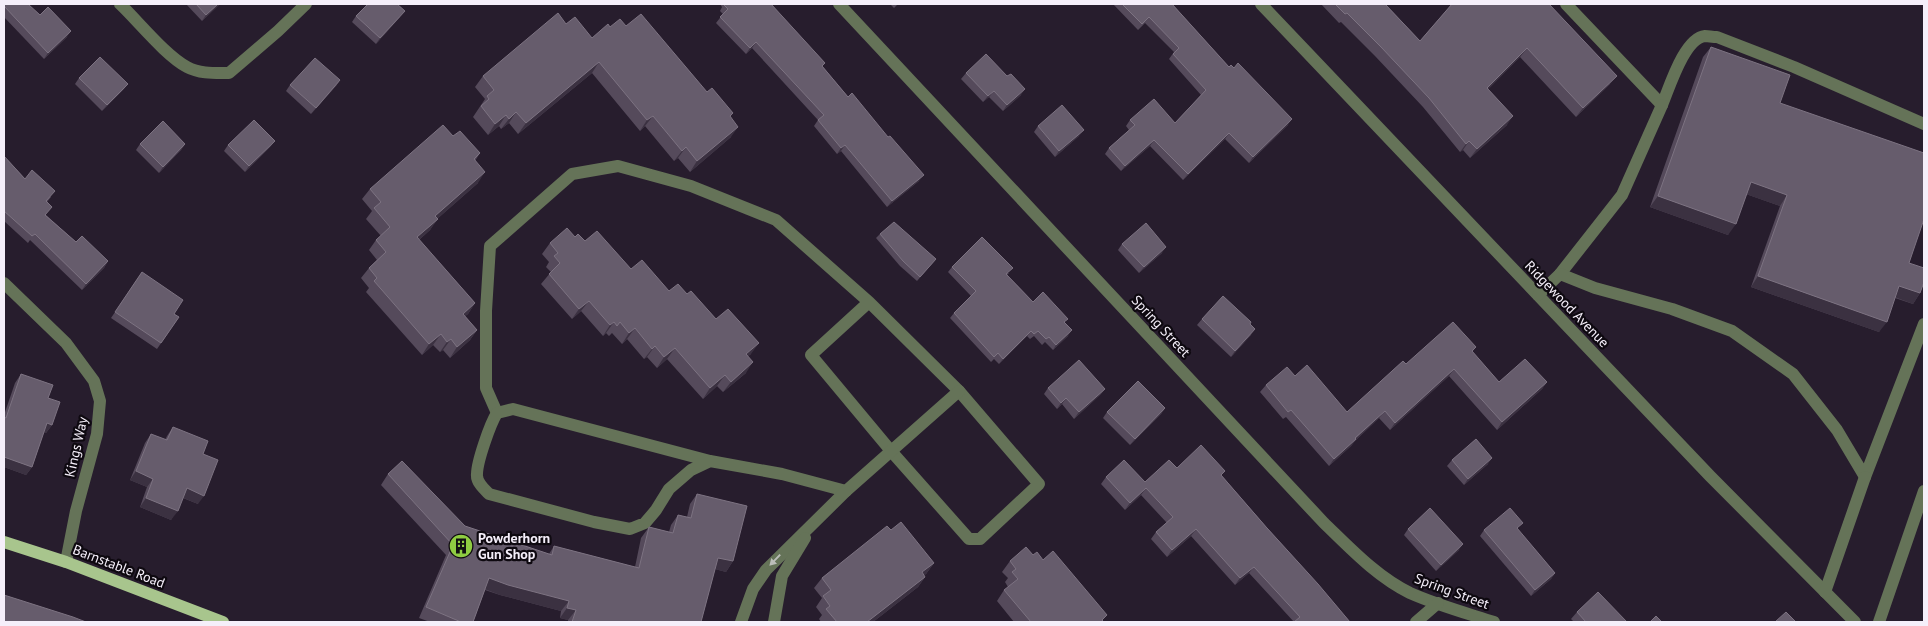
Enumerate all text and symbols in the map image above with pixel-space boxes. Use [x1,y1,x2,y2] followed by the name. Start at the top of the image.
[1521,257,1613,351] street label: Ridgewood Avenue
[1128,291,1194,361] street label: Spring Street
[60,415,92,479] street label: Kings Way
[478,529,550,563] place label: Powderhorn Gun Shop
[448,533,474,559] building icon: Powderhorn Gun Shop
[70,540,168,592] street label: Barnstable Road
[769,554,781,566] one-way arrow
[1412,569,1492,613] street label: Spring Street

